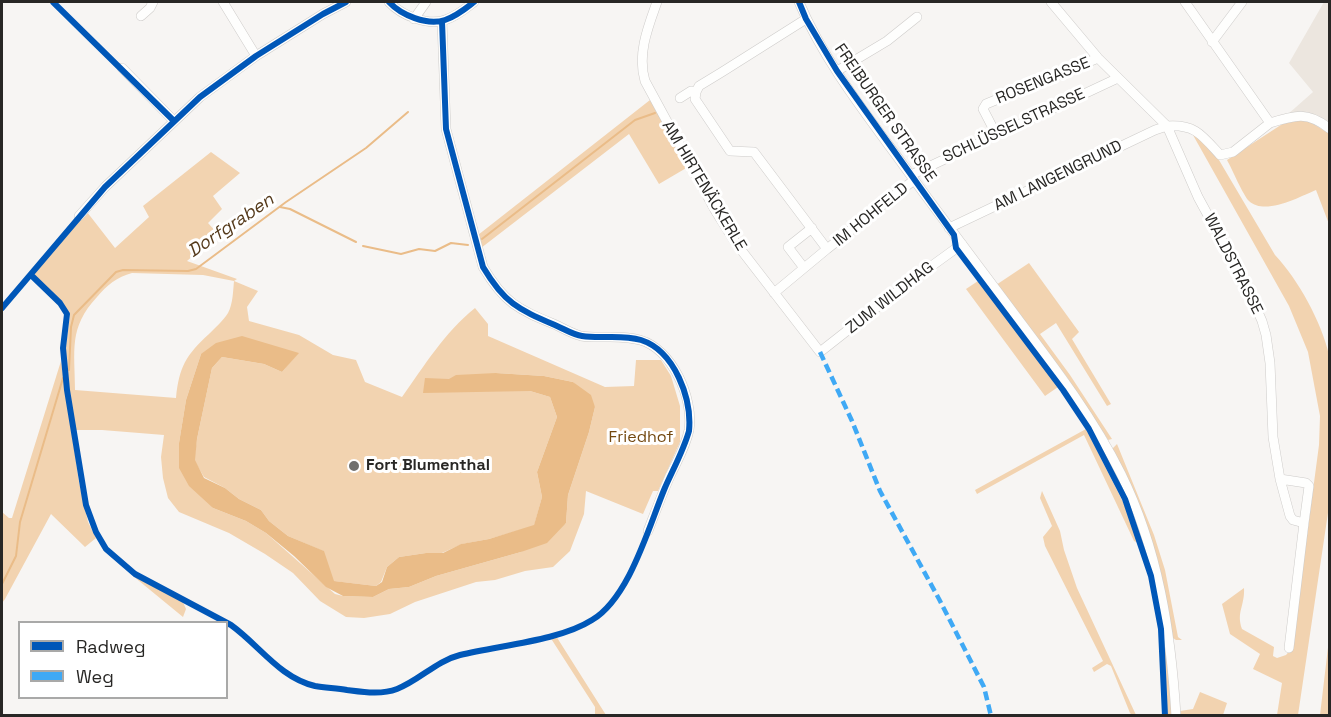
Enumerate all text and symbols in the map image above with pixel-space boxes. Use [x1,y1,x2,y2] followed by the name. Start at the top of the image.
[830,40,940,186] street label: FREIBURGER STRASSE
[993,53,1093,109] street label: ROSENGASSE
[940,85,1088,167] street label: SCHLÜSSELSTRASSE
[658,118,750,254] street label: AM HIRTENÄCKERLE
[991,137,1125,215] street label: AM LANGENGRUND
[830,179,912,251] street label: IM HOHFELD
[184,189,278,263] water label: Dorfgraben
[1199,210,1267,318] street label: WALDSTRASSE
[842,258,938,338] street label: ZUM WILDHAG
[609,428,673,448] park label: Friedhof
[366,456,490,476] place label: Fort Blumenthal
[347,459,361,473] marker: Fort Blumenthal
[18,621,228,699] legend
[76,635,146,658] text: Radweg
[76,665,114,688] text: Weg

